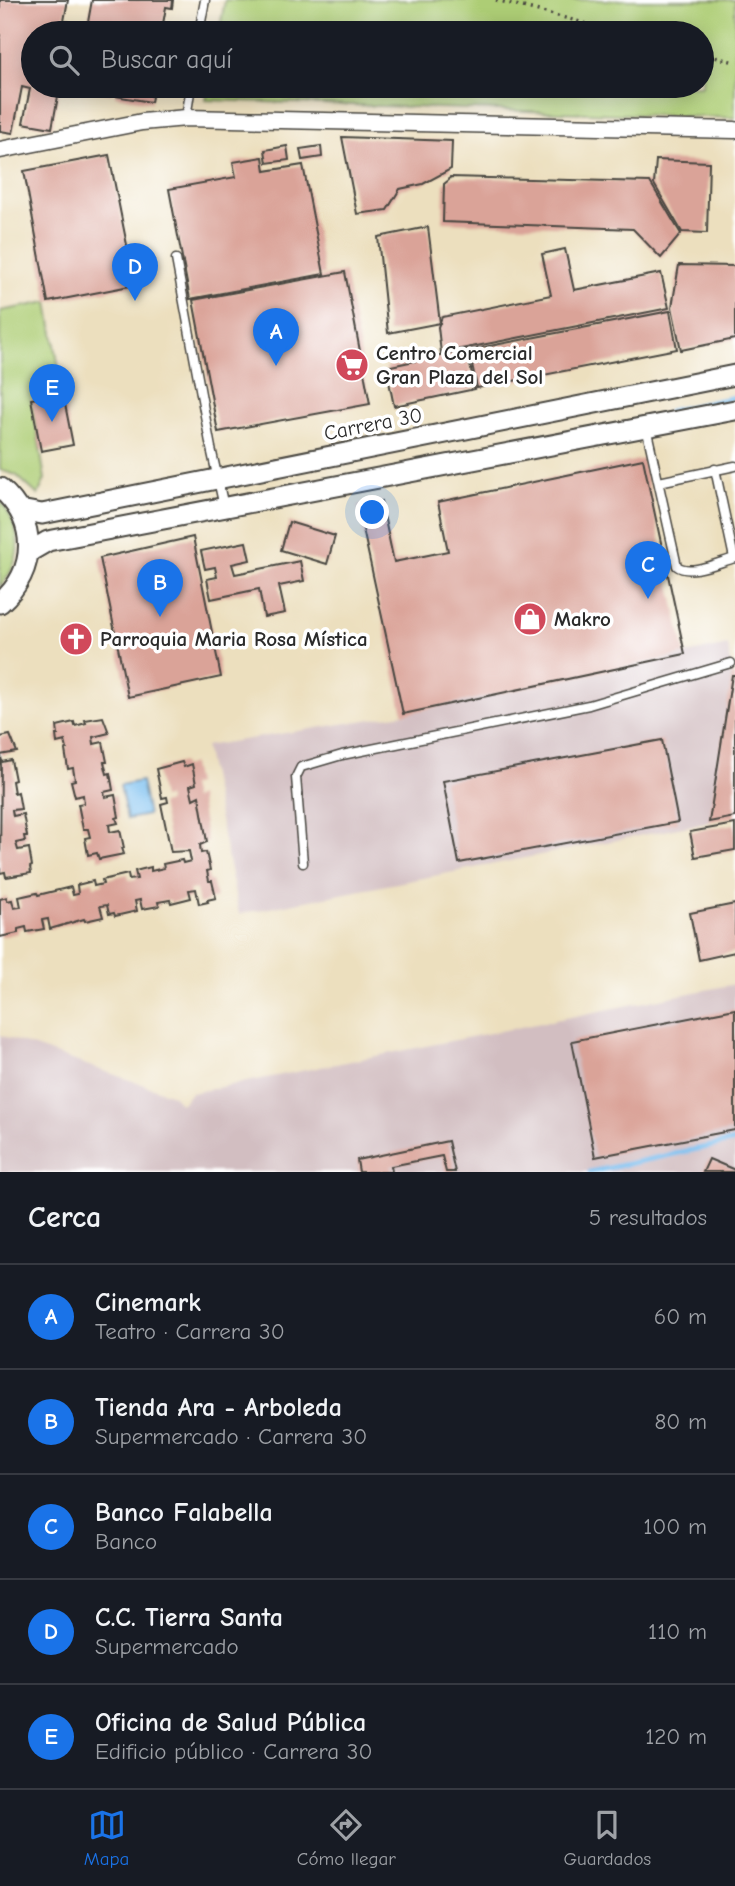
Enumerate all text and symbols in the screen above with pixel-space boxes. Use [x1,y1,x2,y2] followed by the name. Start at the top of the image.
[21,21,714,98] search box
[45,41,83,79] icon: search
[101,45,232,75] text: Buscar aquí
[112,243,158,301] pin: D
[253,308,299,366] pin: A
[376,341,543,389] place label: Centro Comercial Gran Plaza del Sol
[333,346,371,384] supermarket icon: Centro Comercial Gran Plaza del Sol
[29,364,75,422] pin: E
[322,403,424,445] street label: Carrera 30
[355,495,389,529] your location
[625,541,671,599] pin: C
[137,559,183,617] pin: B
[511,600,549,638] shop icon: Makro
[554,607,611,631] place label: Makro
[57,620,95,658] church icon: Parroquia Maria Rosa Mística
[100,627,368,651] place label: Parroquia Maria Rosa Mística
[28,1200,101,1235] text: Cerca
[589,1204,707,1231] text: 5 resultados
[95,1288,201,1318] text: Cinemark
[45,1303,57,1330] text: A
[654,1303,707,1330] text: 60 m
[95,1318,285,1345] text: Teatro · Carrera 30
[95,1393,342,1423] text: Tienda Ara - Arboleda
[44,1408,58,1435] text: B
[654,1408,707,1435] text: 80 m
[95,1423,367,1450] text: Supermercado · Carrera 30
[95,1498,273,1528] text: Banco Falabella
[44,1513,58,1540] text: C
[643,1513,707,1540] text: 100 m
[95,1528,157,1555] text: Banco
[95,1603,283,1633] text: C.C. Tierra Santa
[44,1618,58,1645] text: D
[648,1618,707,1645] text: 110 m
[95,1633,239,1660] text: Supermercado
[95,1708,366,1738] text: Oficina de Salud Pública
[44,1723,58,1750] text: E
[645,1723,707,1750] text: 120 m
[95,1738,373,1765] text: Edificio público · Carrera 30
[84,1806,129,1870] tab: Mapa
[297,1806,396,1870] tab: Cómo llegar
[563,1806,651,1870] tab: Guardados

